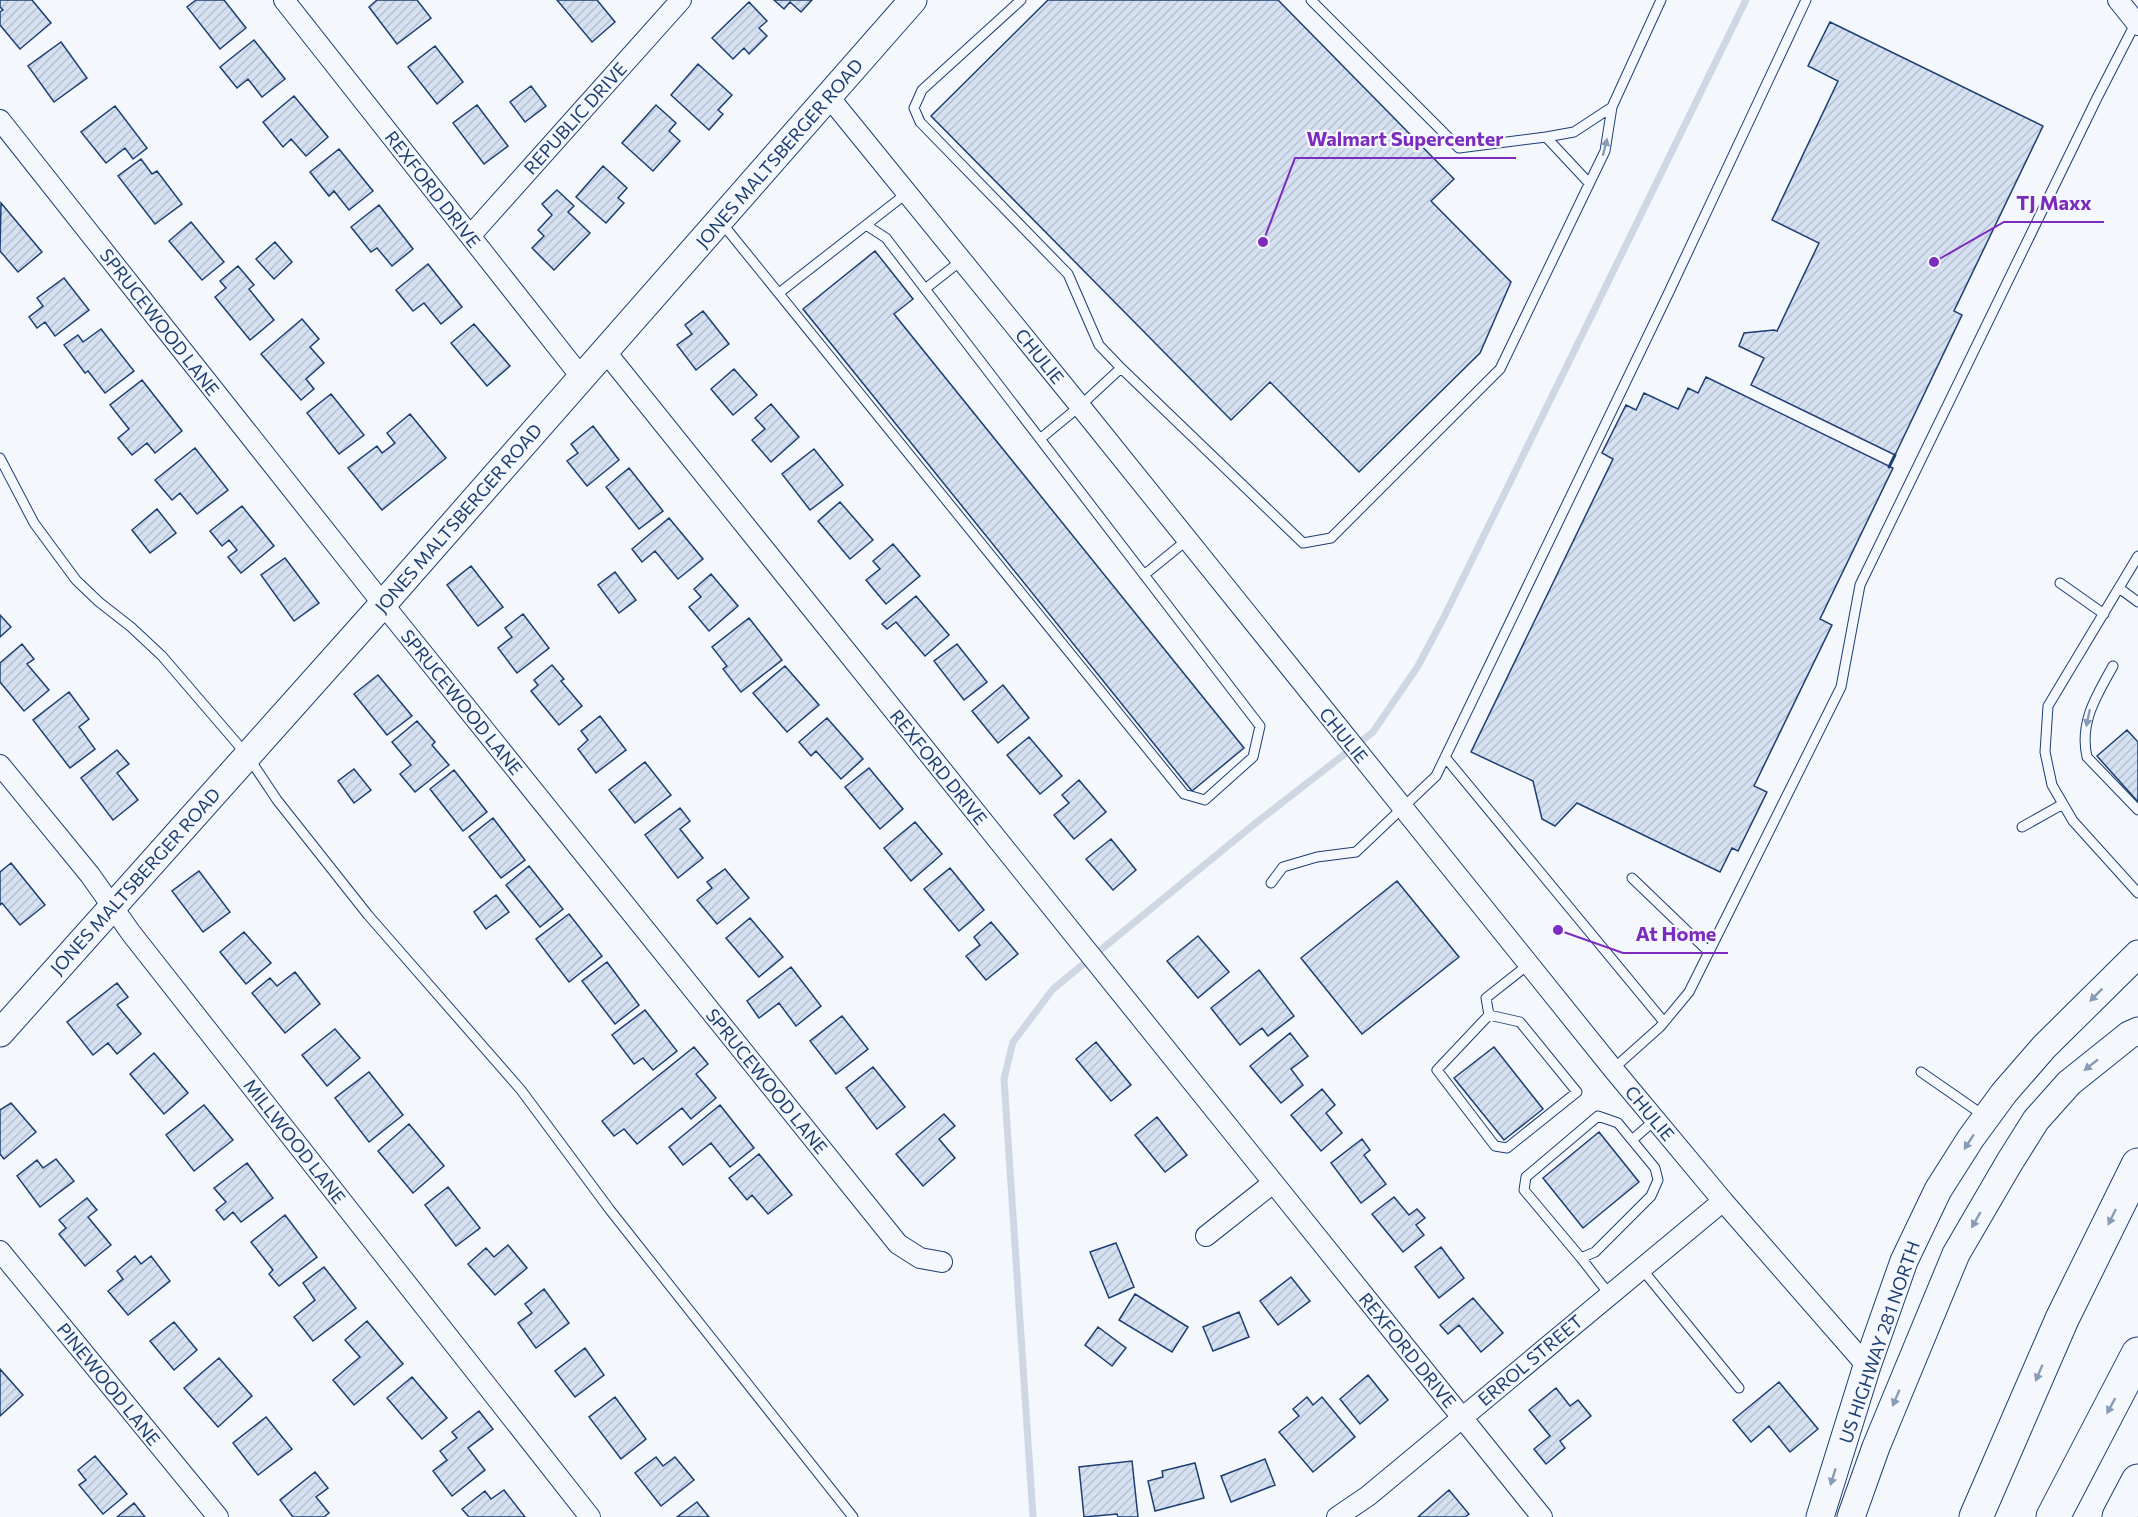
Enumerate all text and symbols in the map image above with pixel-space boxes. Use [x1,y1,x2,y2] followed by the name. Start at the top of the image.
[691,54,867,252] street label: JONES MALTSBERGER ROAD
[519,57,631,179] street label: REPUBLIC DRIVE
[1295,120,1516,158] callout: Walmart Supercenter
[381,126,485,252] street label: REXFORD DRIVE
[1306,126,1504,150] text: Walmart Supercenter
[1601,138,1611,156] one-way arrow
[2004,184,2104,222] callout: TJ Maxx
[2016,190,2092,214] text: TJ Maxx
[96,244,224,400] street label: SPRUCEWOOD LANE
[1011,324,1069,388] street label: CHULIE
[370,419,546,617] street label: JONES MALTSBERGER ROAD
[397,625,527,779] street label: SPRUCEWOOD LANE
[1315,703,1373,767] street label: CHULIE
[886,705,992,829] street label: REXFORD DRIVE
[2083,709,2092,728] one-way arrow
[45,783,225,979] street label: JONES MALTSBERGER ROAD
[1623,915,1728,953] callout: At Home
[1636,921,1716,945] text: At Home
[2090,988,2104,1002] one-way arrow
[702,1004,832,1158] street label: SPRUCEWOOD LANE
[2083,1059,2099,1072] one-way arrow
[239,1074,351,1208] street label: MILLWOOD LANE
[1621,1081,1679,1145] street label: CHULIE
[1963,1134,1974,1150] one-way arrow
[2107,1208,2117,1225] one-way arrow
[1971,1212,1981,1229] one-way arrow
[1834,1238,1924,1446] street label: US HIGHWAY 281 NORTH
[1355,1288,1461,1412] street label: REXFORD DRIVE
[1473,1310,1587,1410] street label: ERROL STREET
[53,1318,165,1450] street label: PINEWOOD LANE
[2034,1364,2043,1382] one-way arrow
[1891,1389,1900,1407] one-way arrow
[2106,1398,2116,1415] one-way arrow
[1828,1468,1837,1486] one-way arrow

